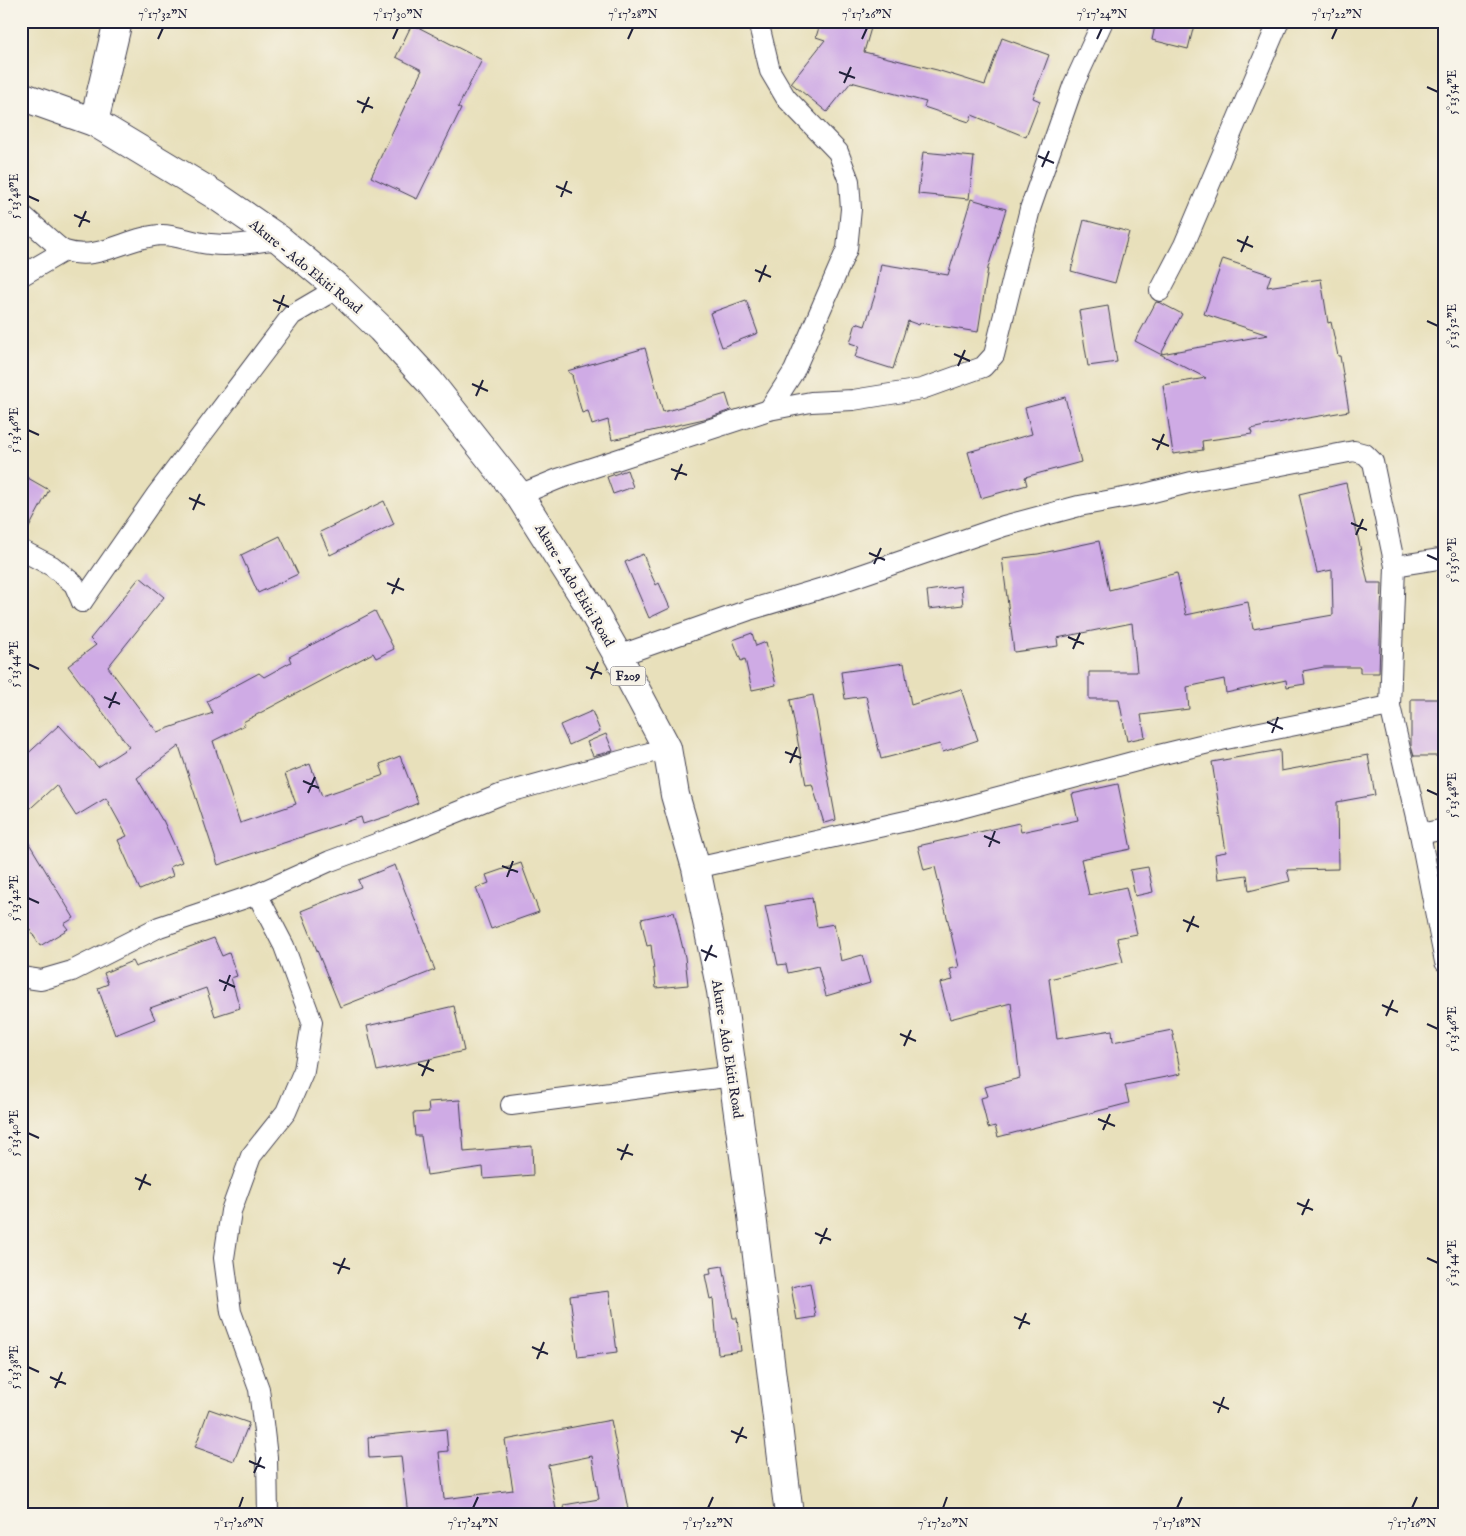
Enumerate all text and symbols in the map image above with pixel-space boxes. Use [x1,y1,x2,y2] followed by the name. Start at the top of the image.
[138,7,188,22] text: 7°17'32"N
[373,7,423,22] text: 7°17'30"N
[608,7,658,22] text: 7°17'28"N
[842,7,893,22] text: 7°17'26"N
[1077,7,1128,22] text: 7°17'24"N
[1312,7,1363,22] text: 7°17'22"N
[1445,70,1460,114] text: 5°13'54"E
[7,173,22,219] text: 5°13'48"E
[244,215,366,318] street label: Akure - Ado Ekiti Road
[1445,304,1460,348] text: 5°13'52"E
[7,407,22,453] text: 5°13'46"E
[530,520,618,651] street label: Akure - Ado Ekiti Road
[1445,538,1460,582] text: 5°13'50"E
[7,641,22,687] text: 5°13'44"E
[610,666,646,686] road number: F209
[1445,772,1460,818] text: 5°13'48"E
[7,875,22,921] text: 5°13'42"E
[707,978,747,1120] street label: Akure - Ado Ekiti Road
[1445,1006,1460,1052] text: 5°13'46"E
[7,1110,22,1156] text: 5°13'40"E
[1445,1240,1460,1286] text: 5°13'44"E
[7,1345,22,1389] text: 5°13'38"E
[214,1516,265,1531] text: 7°17'26"N
[448,1516,499,1531] text: 7°17'24"N
[683,1516,734,1531] text: 7°17'22"N
[918,1516,969,1531] text: 7°17'20"N
[1153,1516,1202,1531] text: 7°17'18"N
[1388,1516,1437,1531] text: 7°17'16"N

